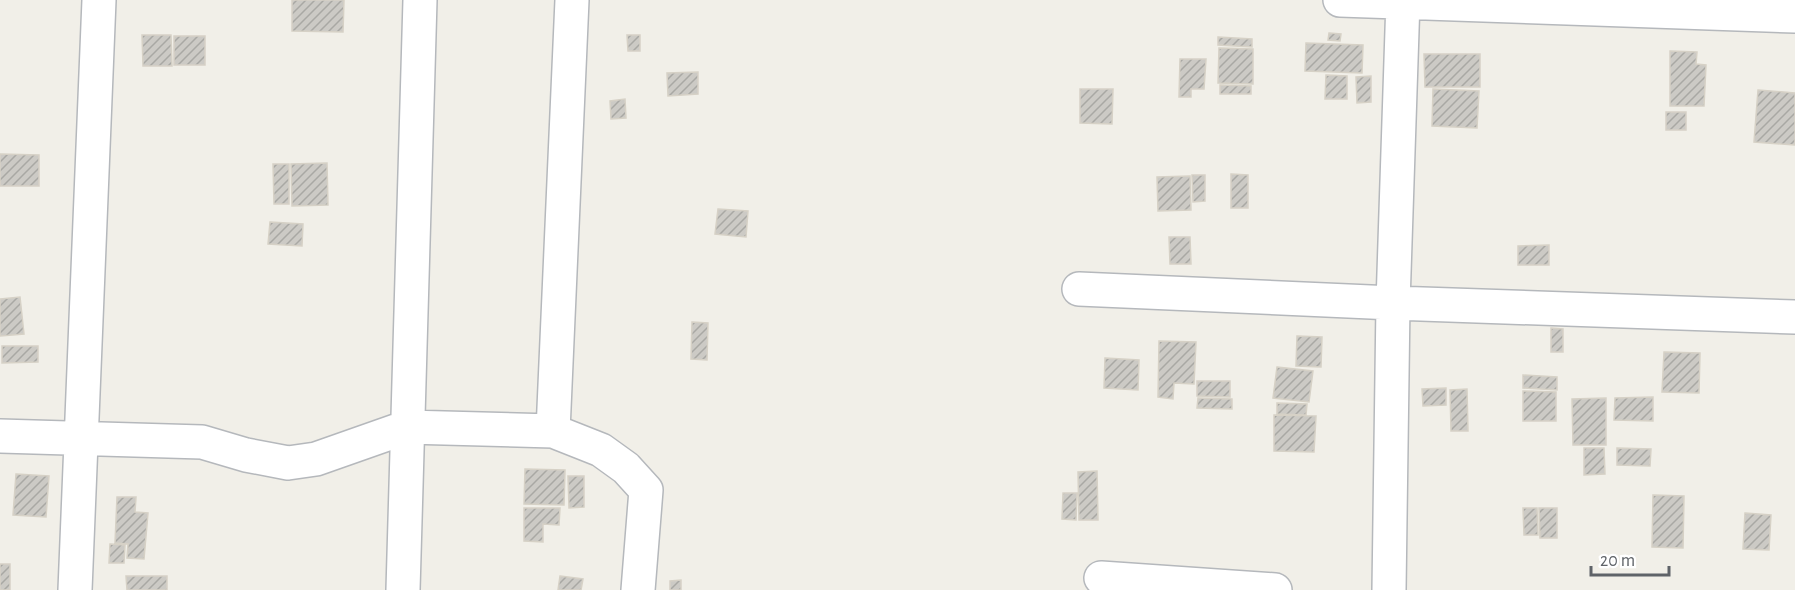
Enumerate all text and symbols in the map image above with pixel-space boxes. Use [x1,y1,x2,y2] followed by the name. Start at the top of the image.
[1591,539,1669,577] scale bar
[1600,552,1635,570] text: 20 m

